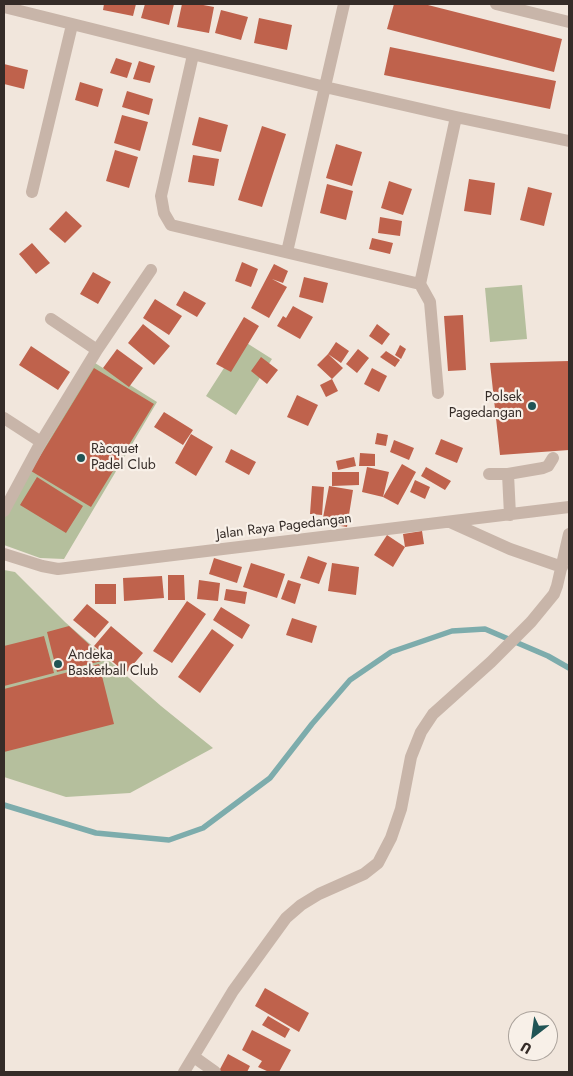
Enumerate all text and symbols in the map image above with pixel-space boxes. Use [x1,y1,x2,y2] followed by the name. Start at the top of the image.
[449,390,522,422] place label: Polsek Pagedangan
[526,400,538,412] marker: Polsek Pagedangan
[91,442,156,474] place label: Ràcquet Padel Club
[75,452,87,464] marker: Ràcquet Padel Club
[215,510,353,544] street label: Jalan Raya Pagedangan
[68,648,158,680] place label: Andeka Basketball Club
[52,658,64,670] marker: Andeka Basketball Club
[508,1011,558,1061] north arrow
[517,1037,535,1059] text: U

